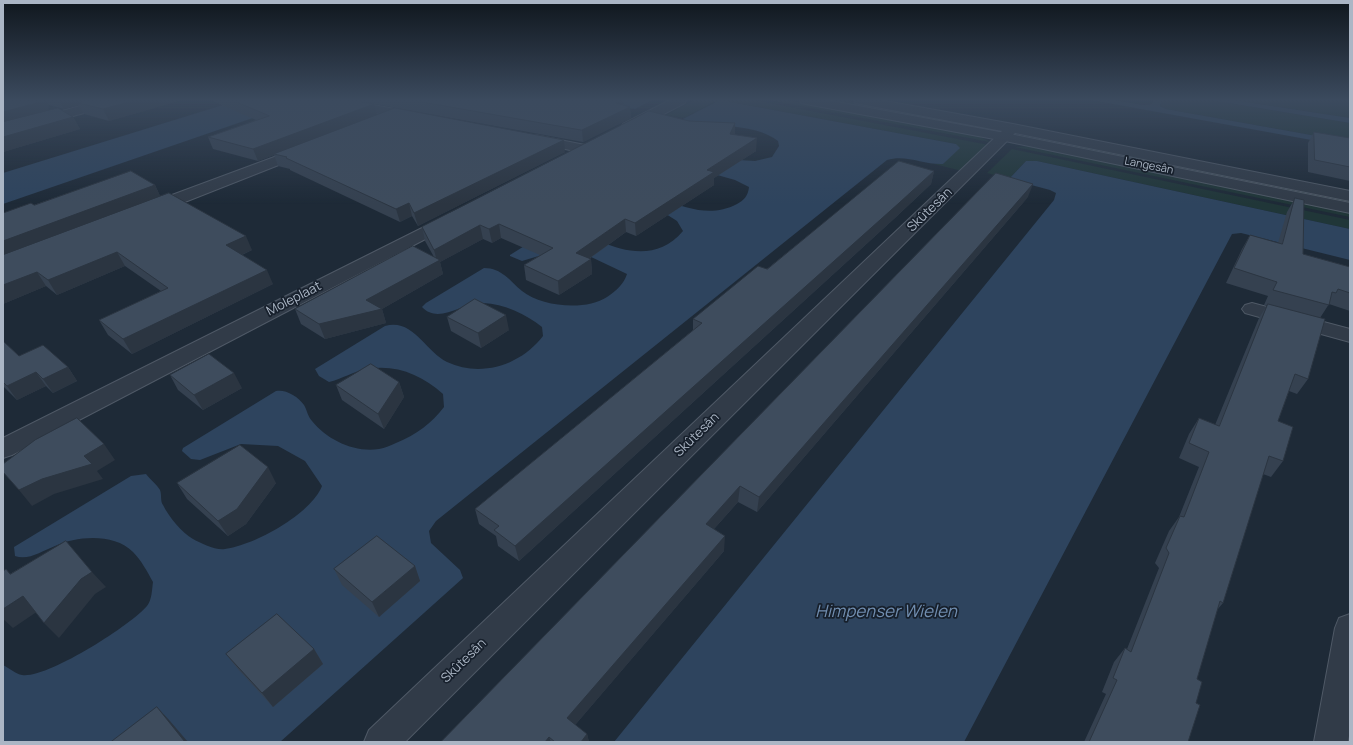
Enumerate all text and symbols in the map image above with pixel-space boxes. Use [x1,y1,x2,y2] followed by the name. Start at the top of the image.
[1123,155,1175,177] street label: Langesân
[904,185,956,235] street label: Skûtesân
[264,279,324,319] street label: Moleplaat
[671,410,723,460] street label: Skûtesân
[815,602,957,622] water label: Himpenser Wielen
[438,636,490,686] street label: Skûtesân

